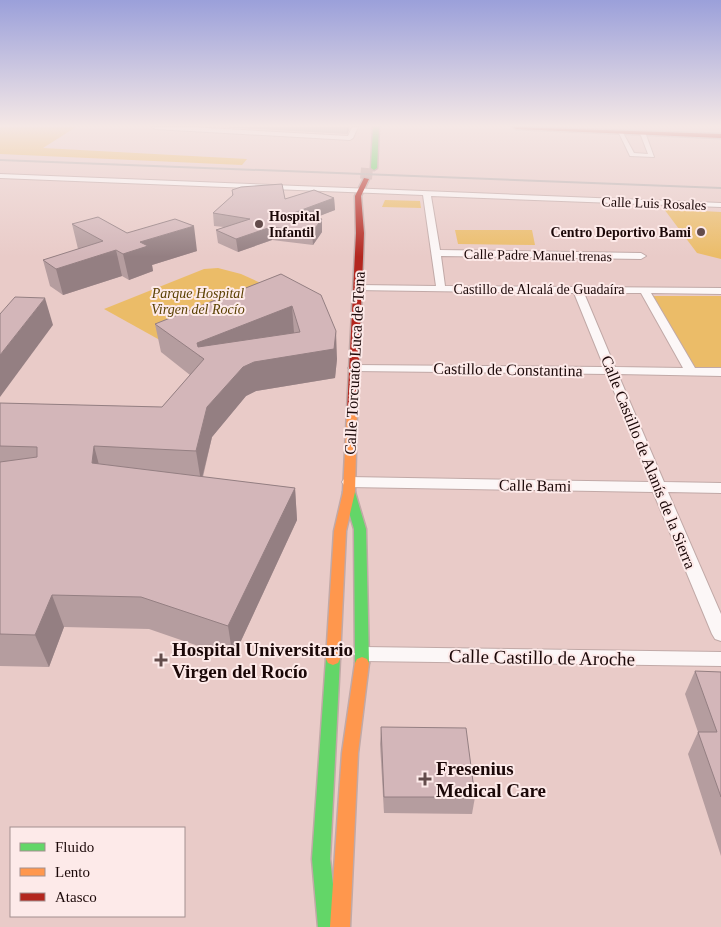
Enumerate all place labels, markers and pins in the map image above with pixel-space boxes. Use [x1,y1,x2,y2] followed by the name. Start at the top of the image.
[269,209,320,240] place label: Hospital Infantil
[253,218,265,230] marker: Hospital Infantil
[551,225,691,240] place label: Centro Deportivo Bami
[695,226,707,238] marker: Centro Deportivo Bami
[172,639,353,682] place label: Hospital Universitario Virgen del Rocío
[154,653,168,667] marker: Hospital Universitario Virgen del Rocío
[436,758,546,801] place label: Fresenius Medical Care
[418,772,432,786] marker: Fresenius Medical Care

